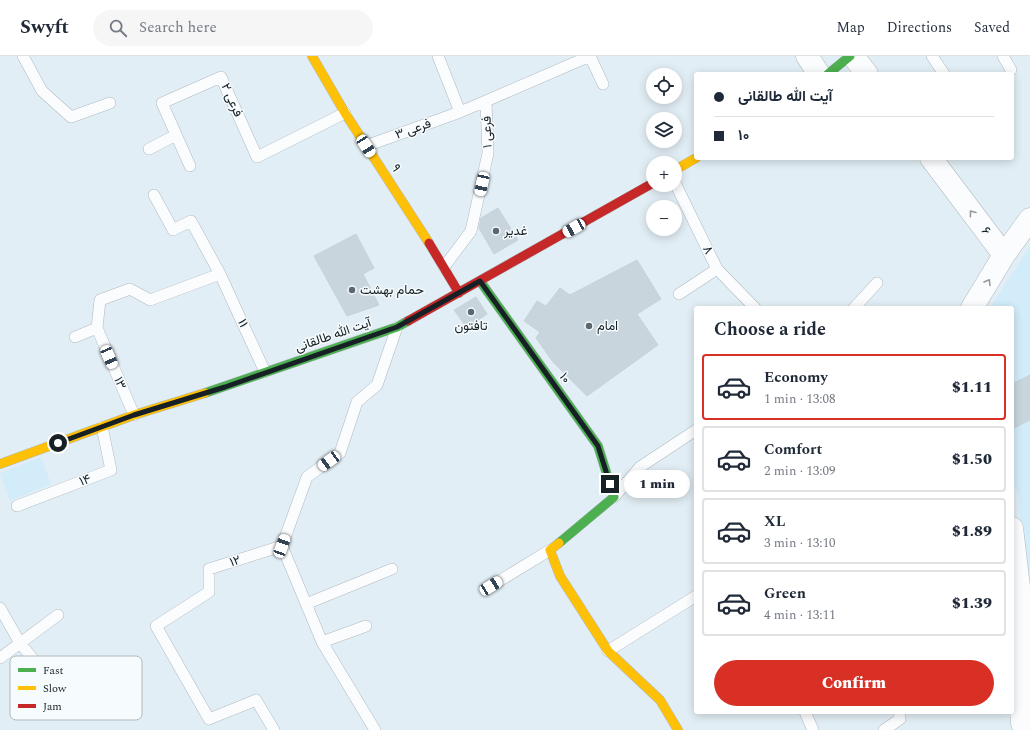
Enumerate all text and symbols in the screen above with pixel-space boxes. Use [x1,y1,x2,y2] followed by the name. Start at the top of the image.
[93,10,373,46] search box
[20,13,69,42] text: Swyft
[139,16,217,39] text: Search here
[107,17,129,39] icon: search
[837,17,865,38] text: Map
[887,17,952,38] text: Directions
[974,17,1010,38] text: Saved
[646,68,682,236] map controls
[646,68,682,104] button: locate
[216,80,248,120] street label: فرعی ۲
[738,85,832,108] text: آیت الله طالقانی
[646,112,682,148] button: layers
[392,113,434,145] street label: فرعی ۳
[476,116,498,148] street label: فرعی ۱
[738,124,749,147] text: ۱۰
[354,133,378,159] car
[646,156,682,192] button: +
[386,160,406,176] street label: ۹
[474,171,490,197] car
[646,200,682,236] button: −
[970,210,977,217] one-way arrow
[561,217,587,239] car
[503,221,527,241] place label: غدیر
[976,222,996,240] street label: ۶
[491,226,501,236] marker: غدیر
[697,242,719,258] street label: ۸
[984,279,991,286] one-way arrow
[360,280,424,300] place label: حمام بهشت
[347,285,357,295] marker: حمام بهشت
[466,307,476,317] marker: تافتون
[292,312,375,357] street label: آیت الله طالقانی
[232,315,254,331] street label: ۱۱
[455,316,487,336] place label: تافتون
[597,316,618,336] place label: امام
[714,316,826,343] text: Choose a ride
[584,321,594,331] marker: امام
[99,344,119,370] car
[764,366,828,389] text: Economy
[554,368,576,388] street label: ۱۰
[716,369,752,405] icon: car
[108,373,132,393] street label: ۱۳
[952,376,992,399] text: $1.11
[764,389,836,409] text: 1 min · 13:08
[49,434,67,452] route start
[764,438,822,461] text: Comfort
[716,441,752,477] icon: car
[952,448,992,471] text: $1.50
[316,449,342,473] car
[764,461,836,481] text: 2 min · 13:09
[76,469,94,491] street label: ۱۴
[624,470,690,498] callout: 1 min
[639,474,675,494] text: 1 min
[601,475,619,493] route end
[764,510,785,533] text: XL
[716,513,752,549] icon: car
[952,520,992,543] text: $1.89
[272,533,292,559] car
[764,533,836,553] text: 3 min · 13:10
[227,550,243,572] street label: ۱۲
[478,575,504,597] car
[764,582,806,605] text: Green
[716,585,752,621] icon: car
[952,592,992,615] text: $1.39
[764,605,836,625] text: 4 min · 13:11
[10,656,142,720] legend
[714,660,994,706] button: Confirm
[43,662,64,679] text: Fast
[43,680,67,697] text: Slow
[43,698,62,715] text: Jam

